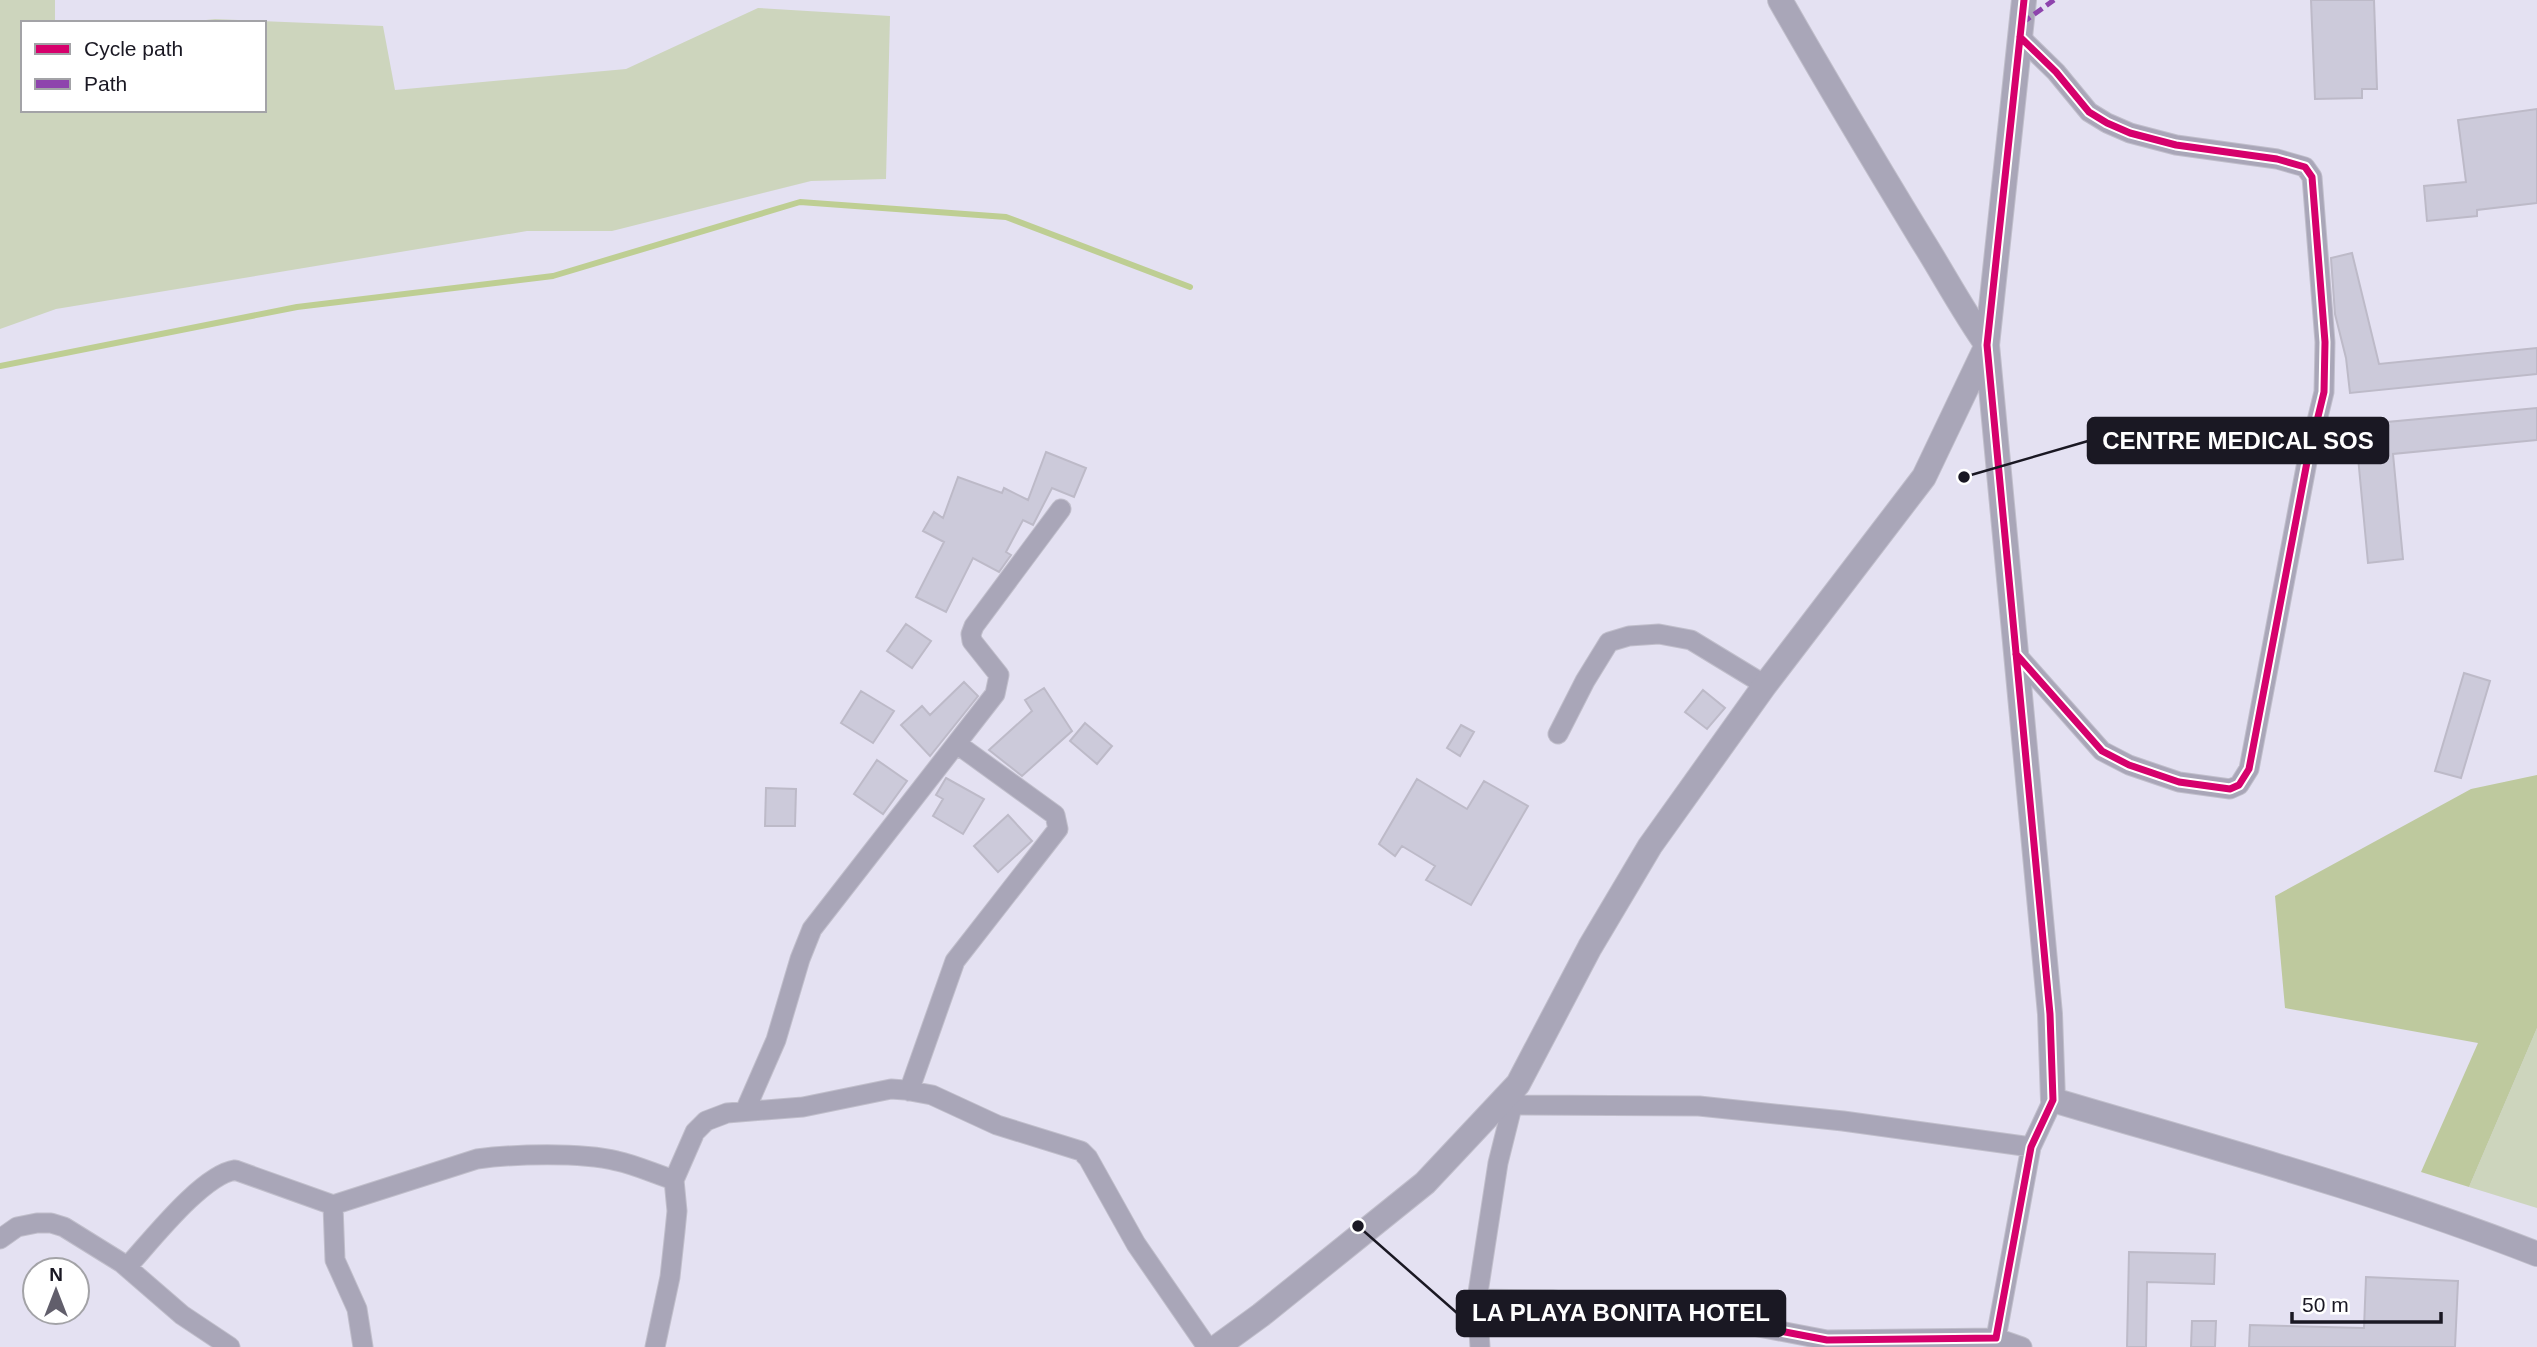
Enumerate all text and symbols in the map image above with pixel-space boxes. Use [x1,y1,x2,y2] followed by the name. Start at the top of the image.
[21,21,266,112] legend
[84,37,183,60] text: Cycle path
[84,72,127,95] text: Path
[2088,418,2388,463] callout: CENTRE MEDICAL SOS
[2102,427,2374,454] text: CENTRE MEDICAL SOS
[21,1256,91,1326] north arrow
[49,1264,63,1285] text: N
[2292,1280,2441,1324] scale bar
[1457,1291,1785,1336] callout: LA PLAYA BONITA HOTEL
[2302,1293,2349,1316] text: 50 m
[1472,1299,1770,1326] text: LA PLAYA BONITA HOTEL

